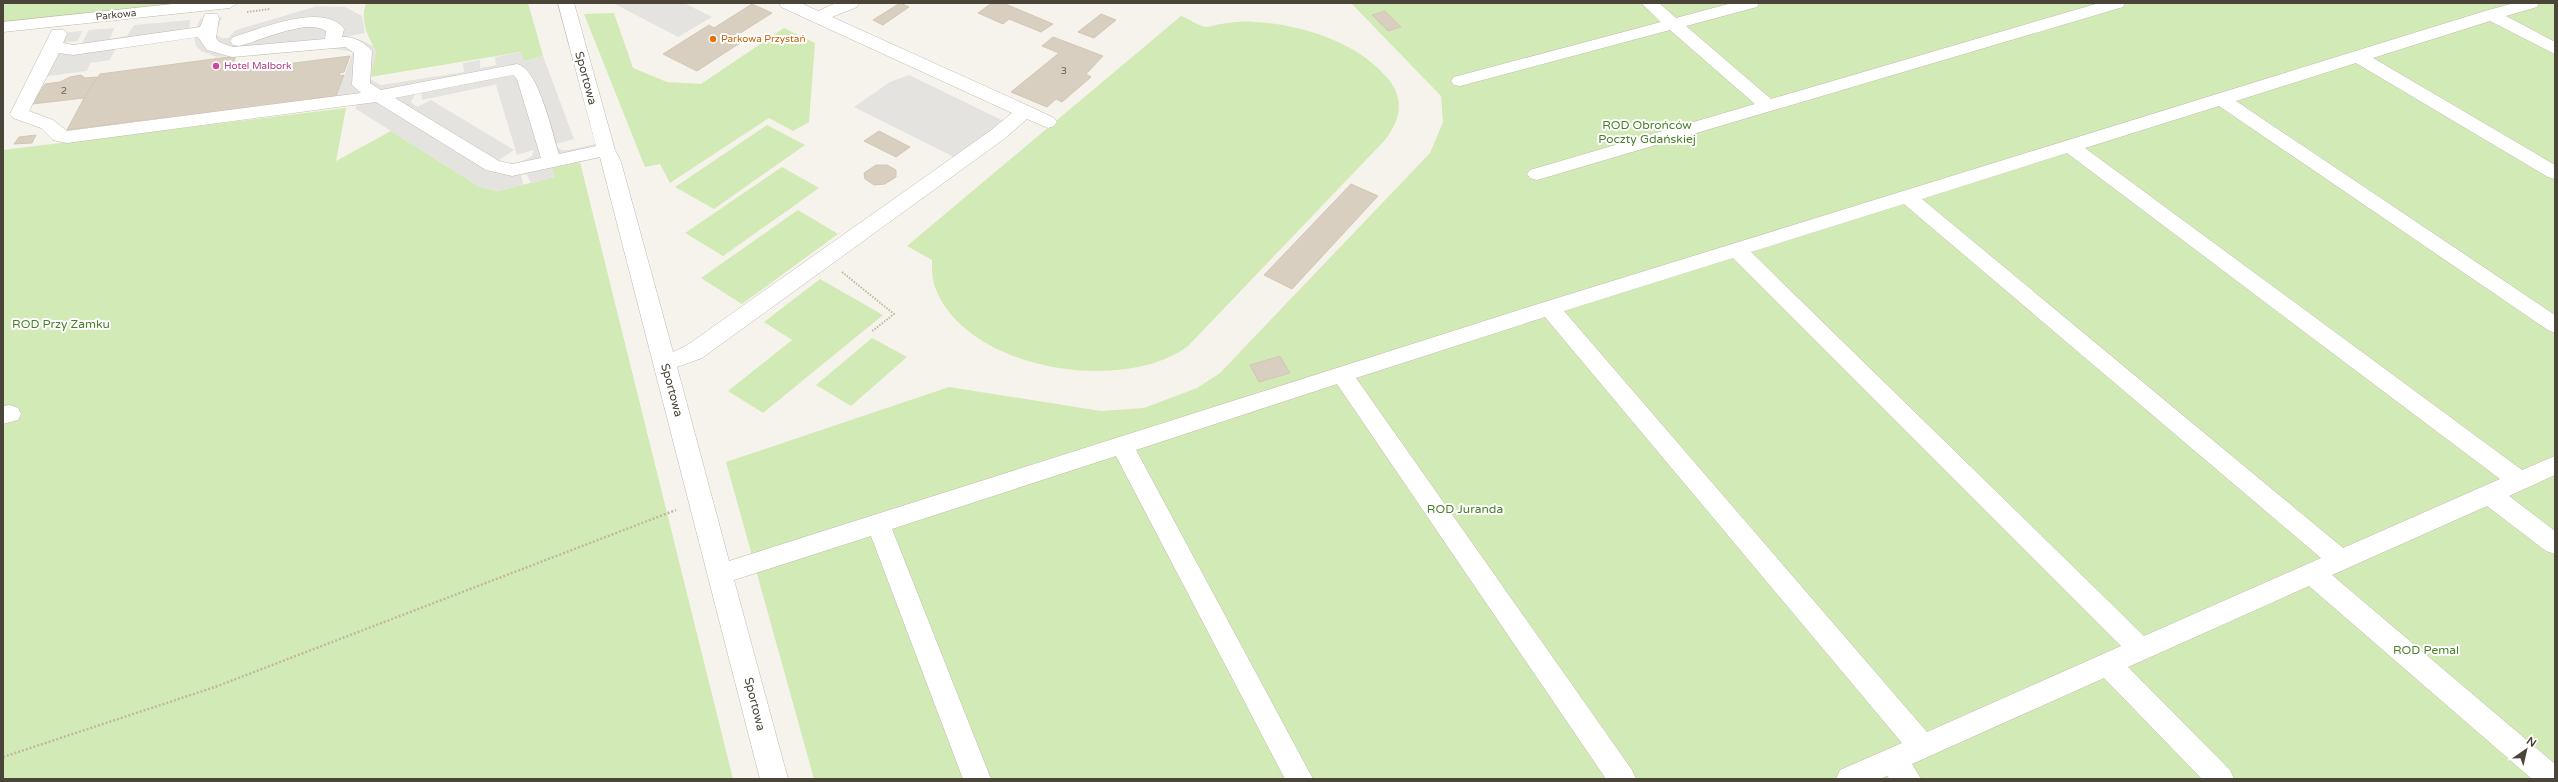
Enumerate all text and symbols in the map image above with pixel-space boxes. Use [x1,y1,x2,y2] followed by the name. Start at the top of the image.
[95,7,137,23] street label: Parkowa
[721,33,805,45] place label: Parkowa Przystań
[708,34,718,44] marker: Parkowa Przystań
[572,50,600,106] street label: Sportowa
[224,60,292,72] place label: Hotel Malbork
[211,61,221,71] marker: Hotel Malbork
[1061,65,1067,77] house number: 3
[61,85,67,97] house number: 2
[1598,118,1696,146] park label: ROD Obrońców Poczty Gdańskiej
[12,317,110,331] park label: ROD Przy Zamku
[658,362,686,418] street label: Sportowa
[1427,502,1503,516] park label: ROD Juranda
[2393,643,2459,657] park label: ROD Pemal
[742,676,768,732] street label: Sportowa
[2506,730,2546,770] north arrow
[2524,734,2539,750] text: N

